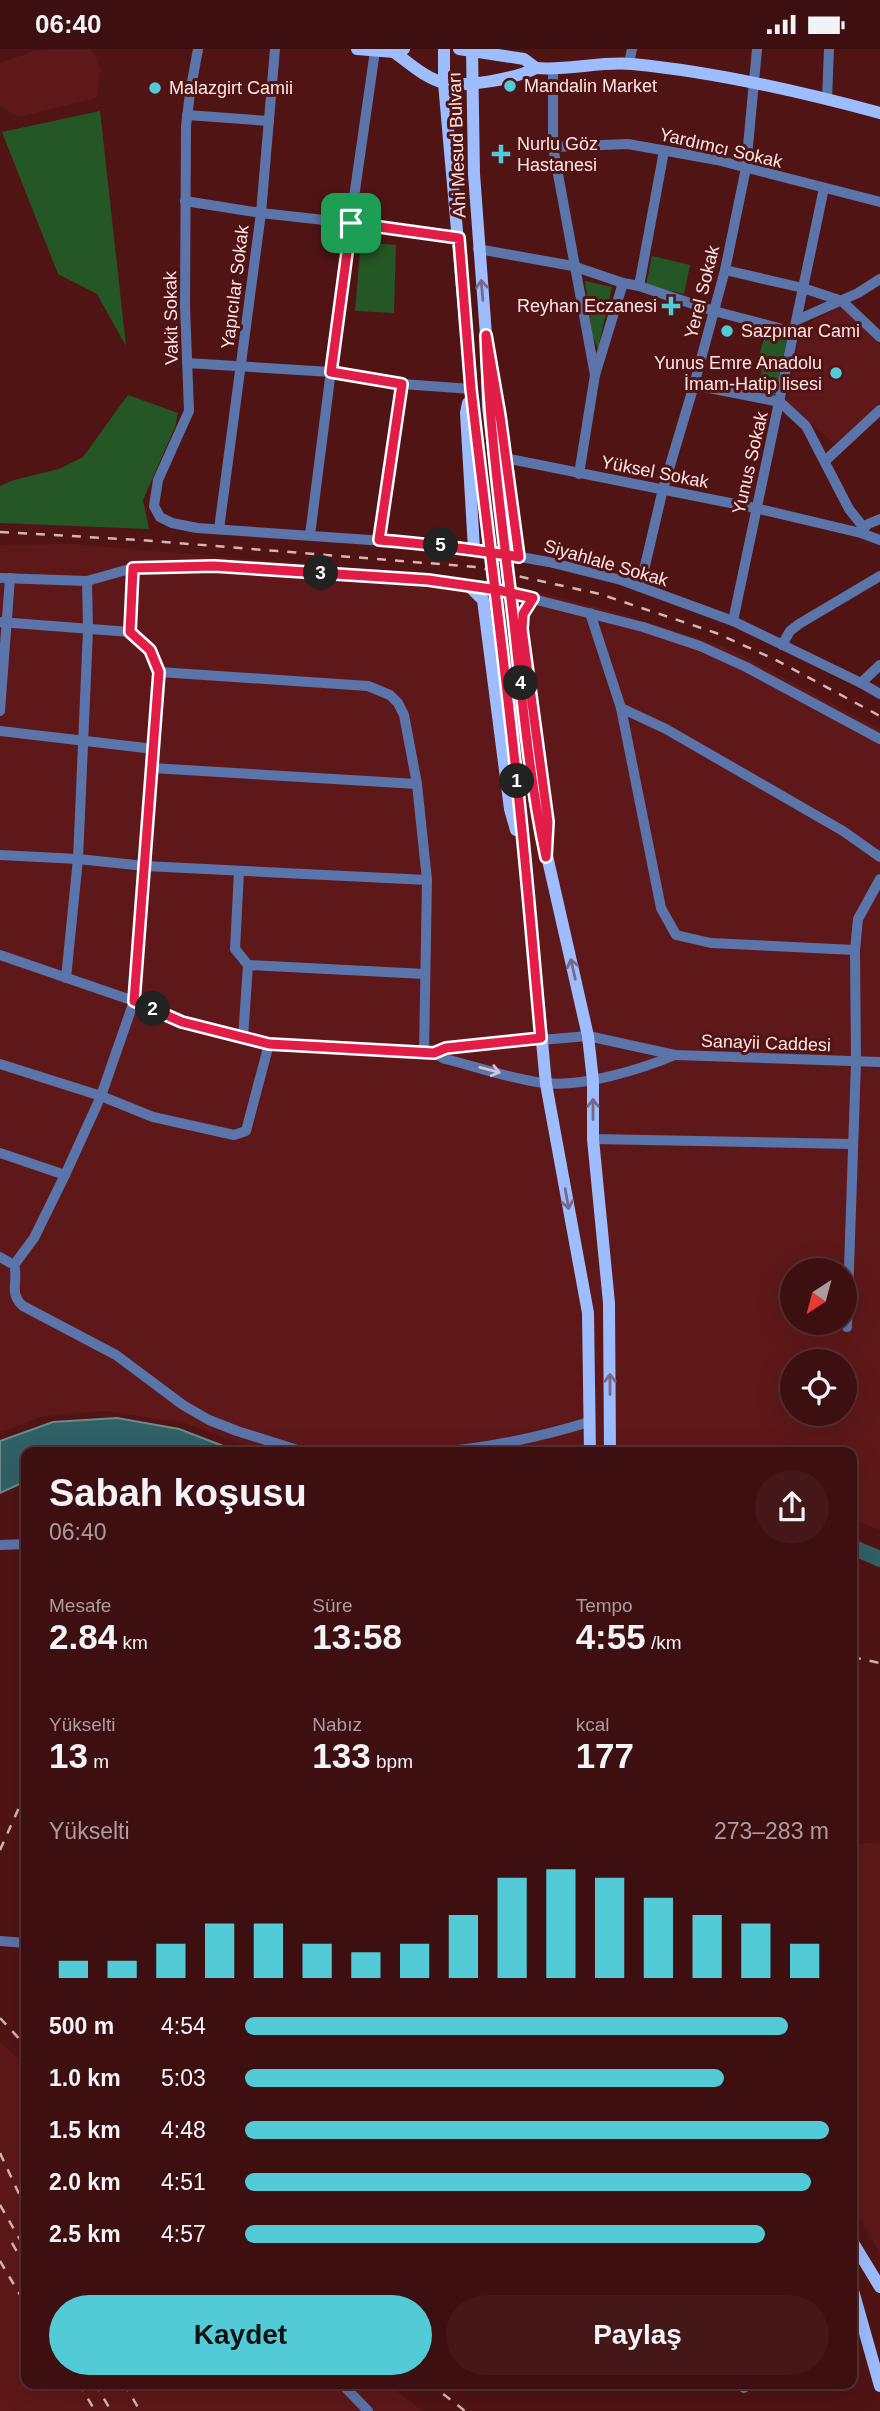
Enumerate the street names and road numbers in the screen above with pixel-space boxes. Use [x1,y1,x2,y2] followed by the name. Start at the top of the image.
[444,72,470,218] street label: Ahi Mesud Bulvarı
[658,124,785,172] street label: Yardımcı Sokak
[217,223,253,350] street label: Yapıcılar Sokak
[681,242,723,341] street label: Yerel Sokak
[160,270,182,365] street label: Vakit Sokak
[728,409,772,516] street label: Yunus Sokak
[600,452,711,492] street label: Yüksel Sokak
[542,536,671,591] street label: Siyahlale Sokak
[701,1031,831,1055] street label: Sanayii Caddesi

